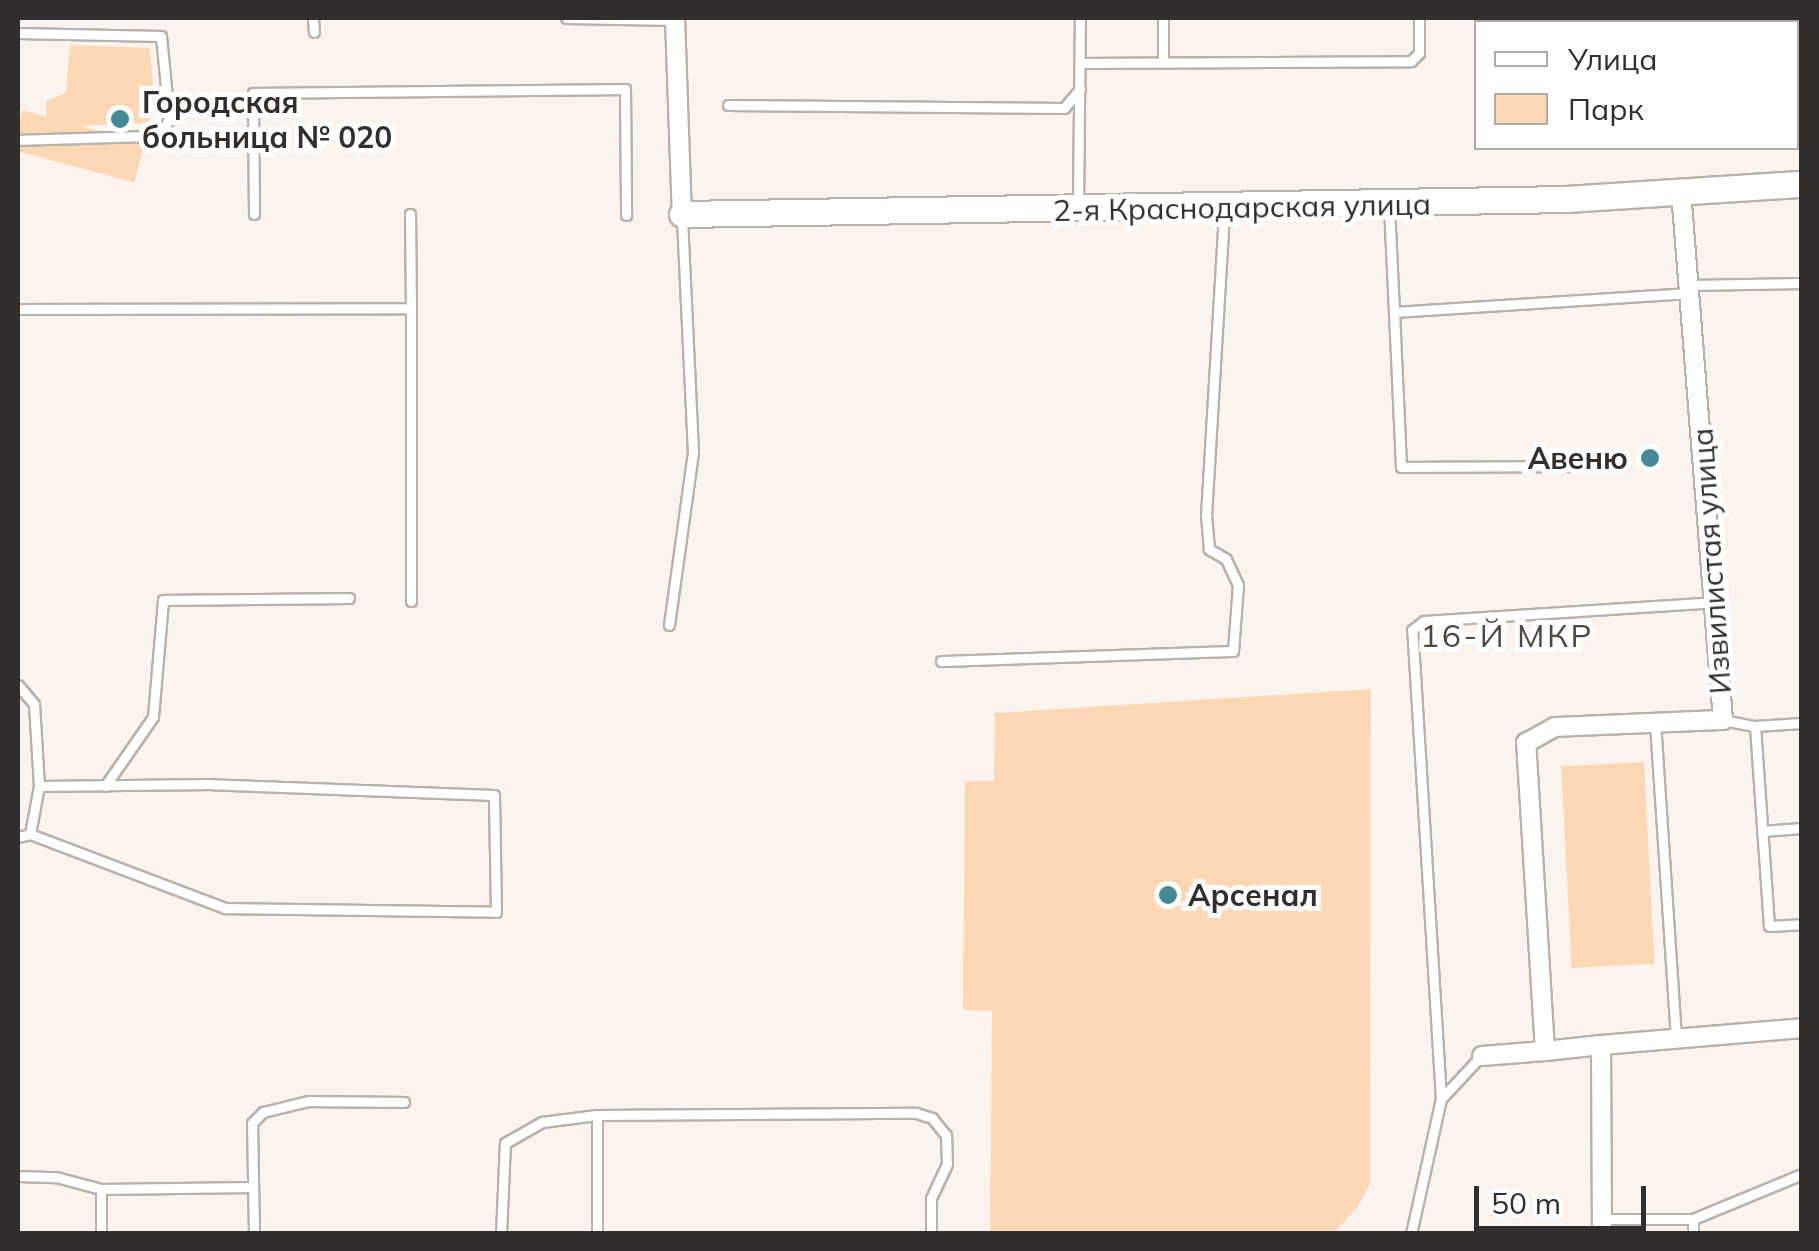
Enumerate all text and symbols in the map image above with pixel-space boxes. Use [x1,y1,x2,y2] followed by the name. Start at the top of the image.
[1474,20,1799,150] legend
[1568,40,1658,78] text: Улица
[142,84,392,154] place label: Городская больница № 020
[1568,90,1644,128] text: Парк
[107,106,133,132] marker: Городская больница № 020
[1053,186,1431,228] street label: 2-я Краснодарская улица
[1684,427,1738,695] street label: Извилистая улица
[1528,440,1628,476] place label: Авеню
[1637,445,1663,471] marker: Авеню
[1420,616,1594,654] district label: 16-Й МКР
[1188,877,1318,913] place label: Арсенал
[1157,884,1179,906] marker: Арсенал
[1479,1166,1652,1228] scale bar
[1491,1184,1561,1222] text: 50 m

